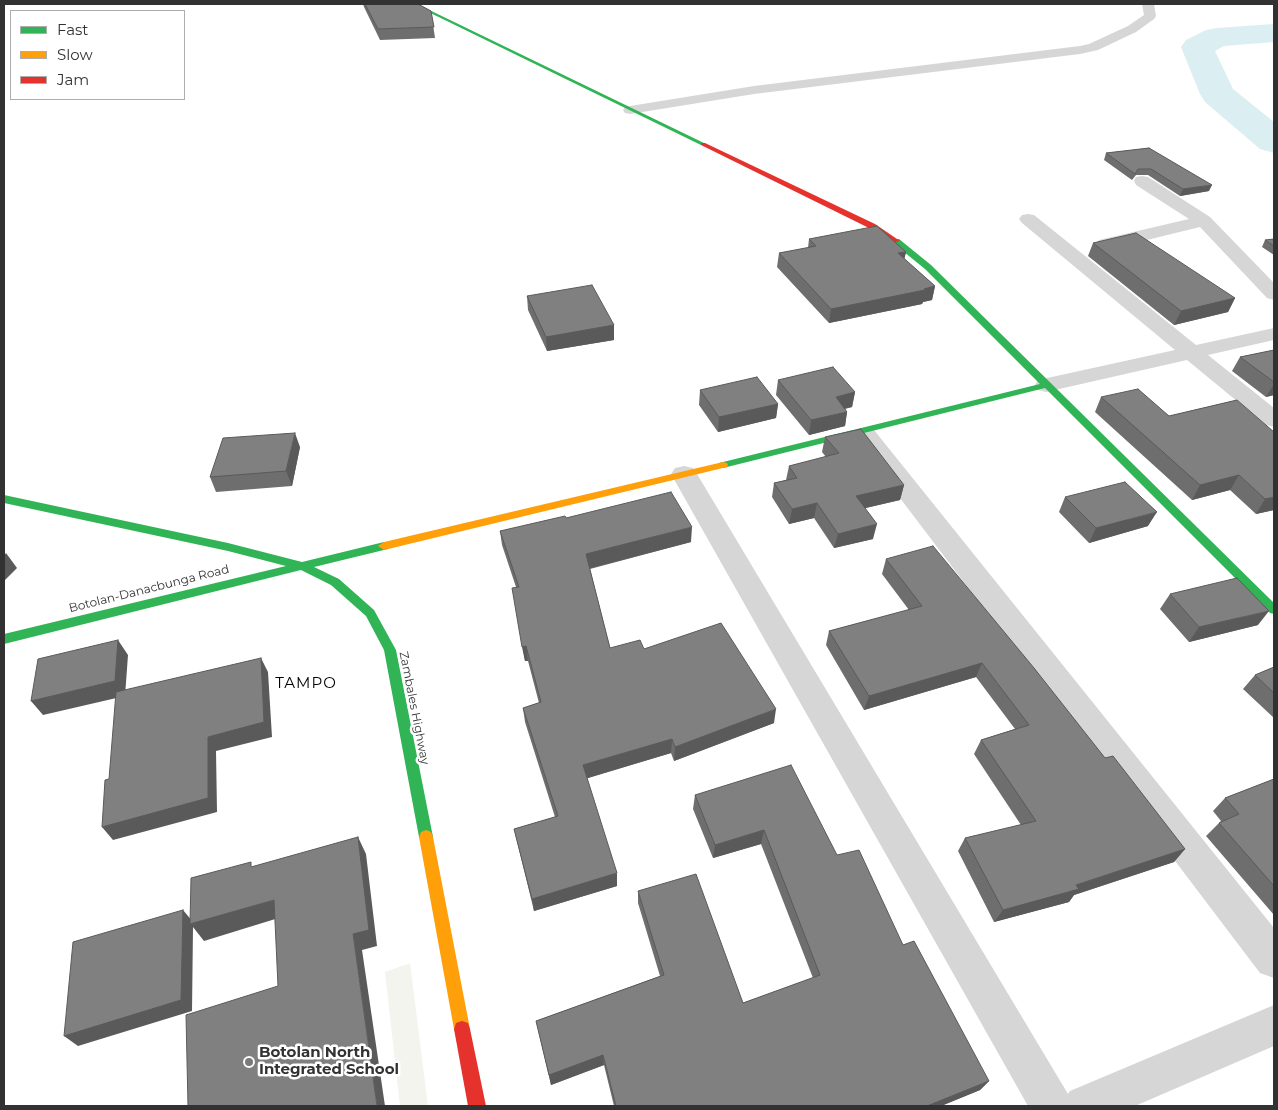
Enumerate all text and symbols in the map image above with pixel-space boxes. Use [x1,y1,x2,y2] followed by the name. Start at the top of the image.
[10,10,185,100] legend
[57,20,88,39] text: Fast
[57,45,93,64] text: Slow
[57,70,89,89] text: Jam
[67,562,231,616] street label: Botolan-Danacbunga Road
[396,650,432,766] street label: Zambales Highway
[275,675,337,693] district label: TAMPO
[259,1044,399,1079] place label: Botolan North Integrated School
[243,1056,255,1068] marker: Botolan North Integrated School

